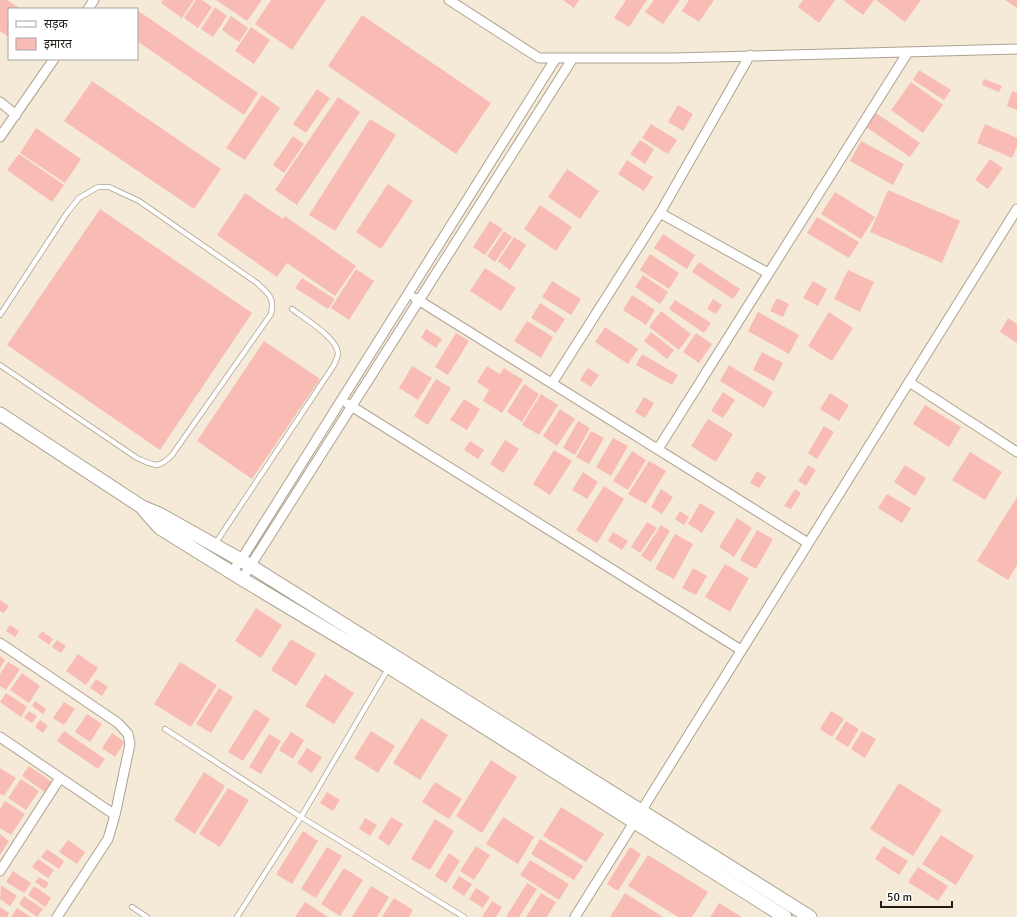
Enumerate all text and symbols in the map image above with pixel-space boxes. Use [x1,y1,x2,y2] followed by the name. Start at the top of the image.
[8,8,138,60] legend
[44,17,69,32] text: सड़क
[44,37,73,52] text: इमारत
[881,883,952,909] scale bar
[887,890,912,905] text: 50 m

